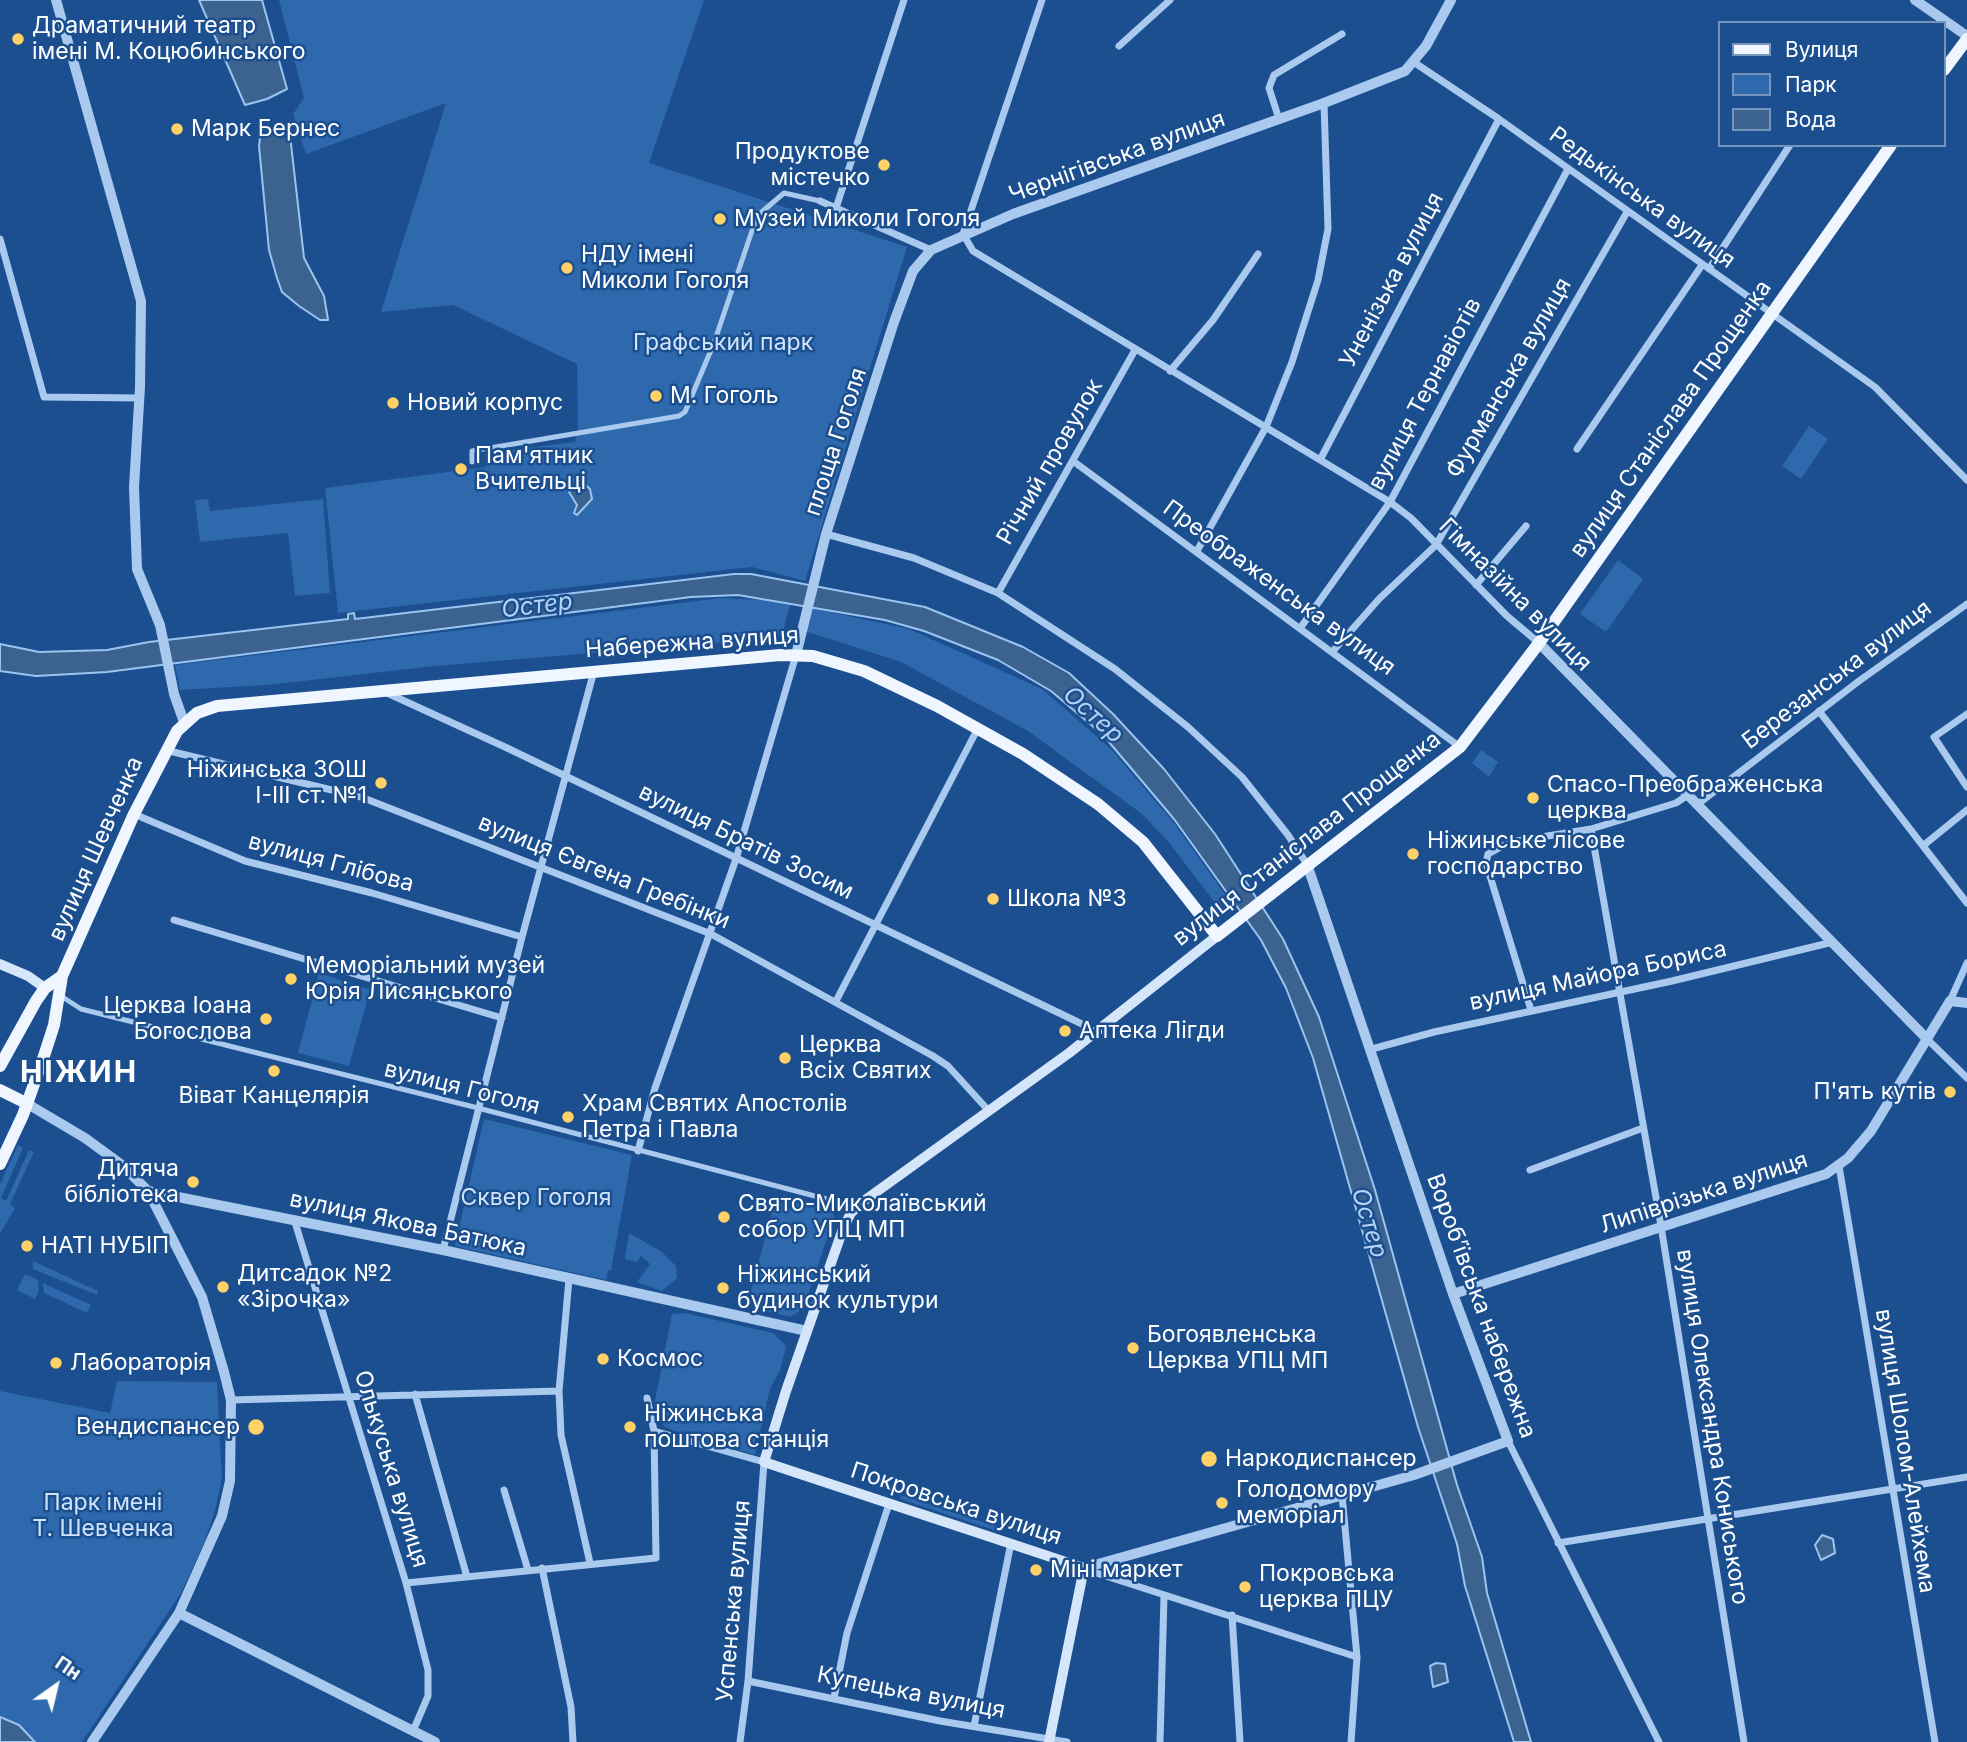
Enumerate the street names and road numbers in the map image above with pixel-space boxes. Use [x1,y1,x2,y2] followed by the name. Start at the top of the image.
[1005,105,1229,209] street label: Чернігівська вулиця
[1544,121,1740,275] street label: Редькінська вулиця
[1334,188,1450,372] street label: Уненізька вулиця
[1440,273,1578,483] street label: Фурманська вулиця
[1564,275,1778,563] street label: вулиця Станіслава Прощенка
[1363,293,1487,495] street label: вулиця Тернавіотів
[799,365,873,519] street label: площа Гоголя
[991,374,1109,550] street label: Річний провулок
[1157,494,1401,682] street label: Преображенська вулиця
[1433,513,1597,677] street label: Гімназійна вулиця
[1737,595,1937,755] street label: Березанська вулиця
[584,622,800,664] street label: Набережна вулиця
[1168,726,1446,952] street label: вулиця Станіслава Прощенка
[43,753,149,945] street label: вулиця Шевченка
[634,778,858,906] street label: вулиця Братів Зосим
[474,809,734,935] street label: вулиця Євгена Гребінки
[245,828,417,898] street label: вулиця Глібова
[1467,935,1729,1017] street label: вулиця Майора Бориса
[381,1055,543,1121] street label: вулиця Гоголя
[1597,1146,1811,1240] street label: Липіврізька вулиця
[1420,1170,1542,1442] street label: Воробʼївська набережна
[287,1185,529,1263] street label: вулиця Якова Батюка
[1670,1247,1754,1607] street label: вулиця Олександра Кониського
[1869,1307,1941,1595] street label: вулиця Шолом-Алейхема
[348,1367,434,1571] street label: Олькуська вулиця
[847,1457,1065,1551] street label: Покровська вулиця
[711,1499,757,1703] street label: Успенська вулиця
[815,1661,1007,1725] street label: Купецька вулиця

